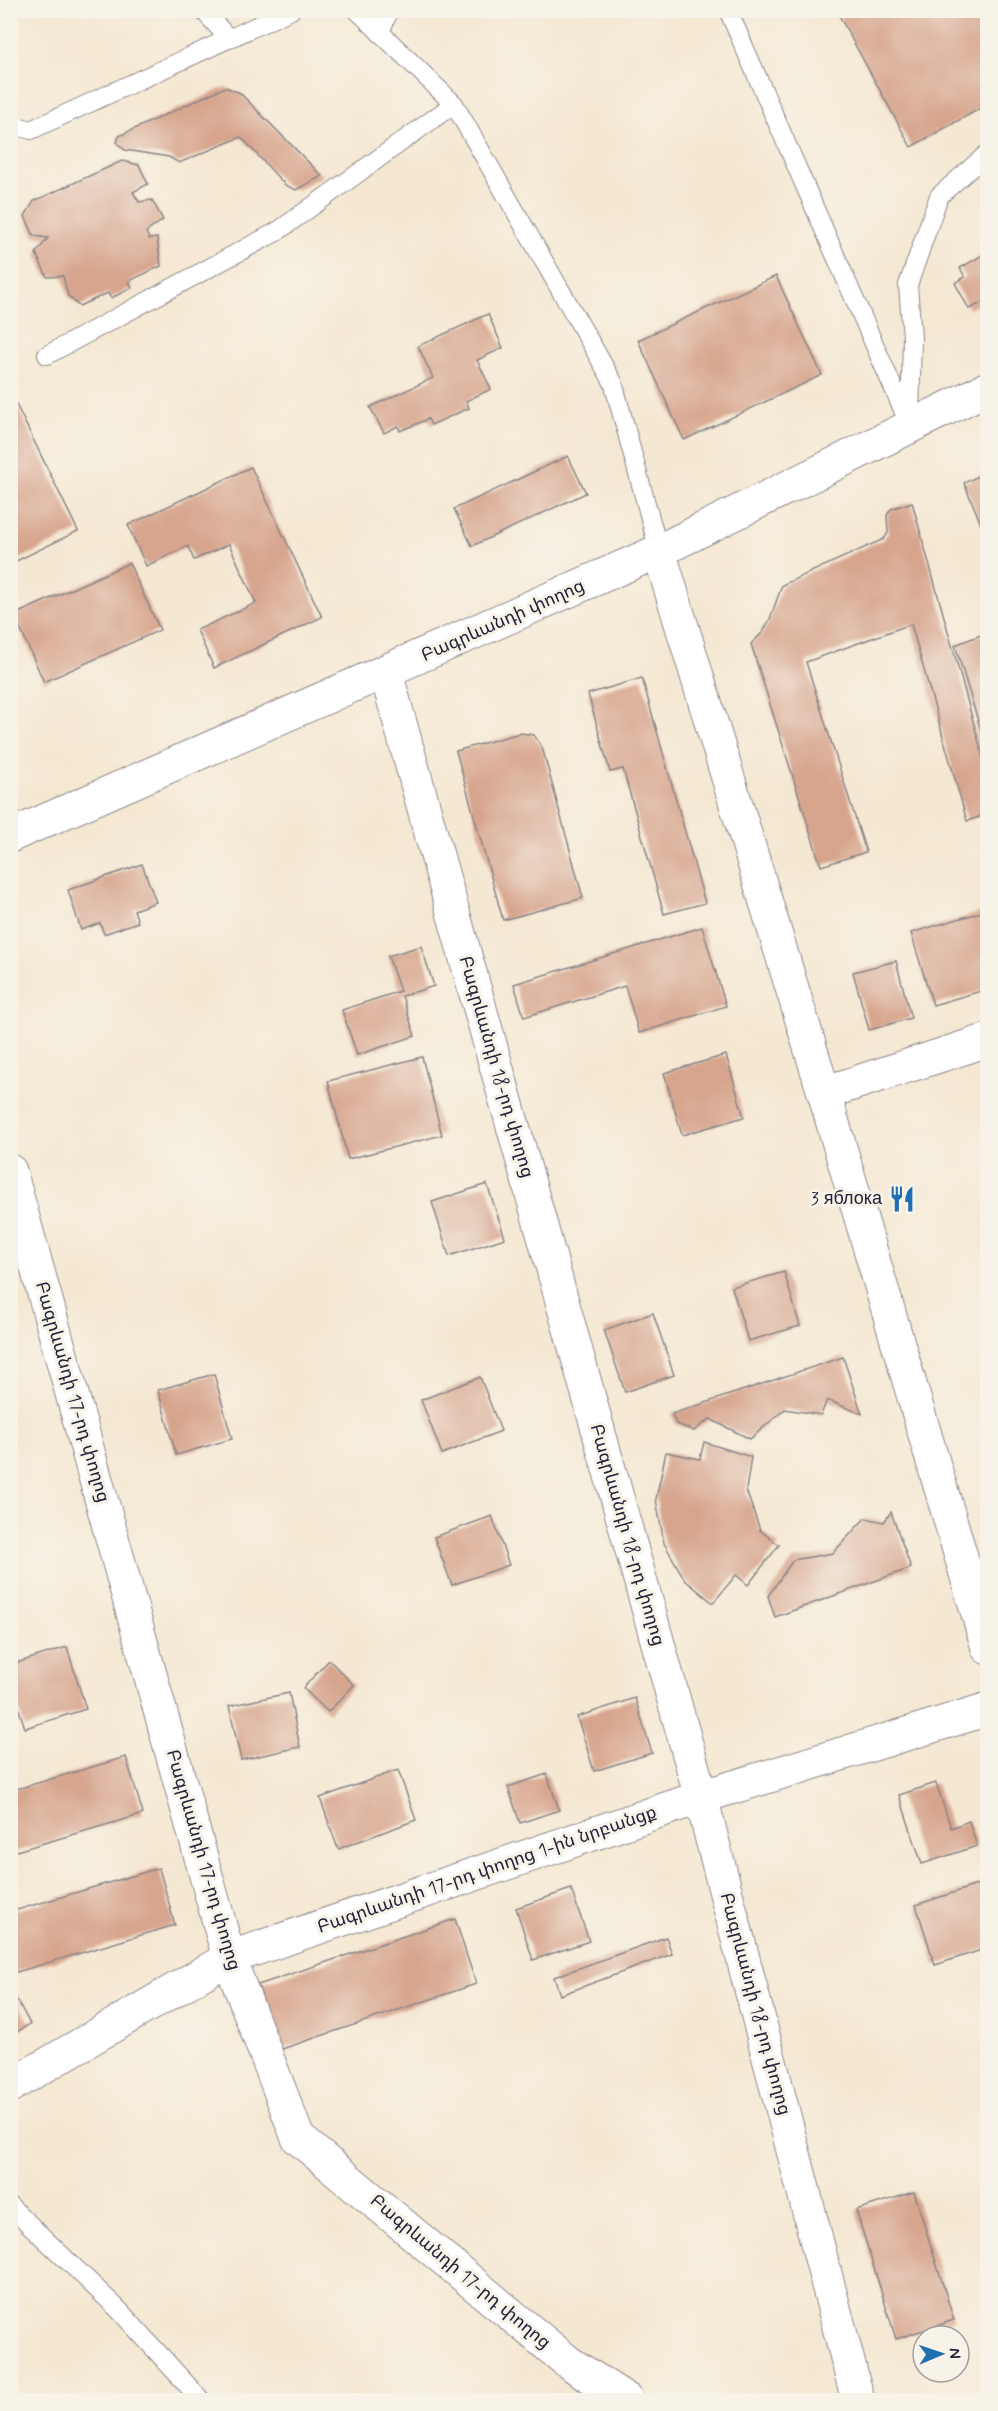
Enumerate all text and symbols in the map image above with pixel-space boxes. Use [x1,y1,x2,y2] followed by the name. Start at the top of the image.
[417,574,589,668] street label: Բագրևանդի փողոց
[453,953,539,1181] street label: Բագրևանդի 18-րդ փողոց
[887,1184,917,1214] restaurant icon: 3 яблока
[811,1187,883,1211] place label: 3 яблока
[29,1279,115,1505] street label: Բագրևանդի 17-րդ փողոց
[584,1421,670,1649] street label: Բագրևանդի 18-րդ փողոց
[160,1747,246,1973] street label: Բագրևանդի 17-րդ փողոց
[314,1800,660,1940] street label: Բագրևանդի 17-րդ փողոց 1-ին նրբանցք
[714,1890,796,2118] street label: Բագրևանդի 18-րդ փողոց
[365,2189,555,2355] street label: Բագրևանդի 17-րդ փողոց
[911,2324,971,2384] north arrow
[944,2348,965,2359] text: N

